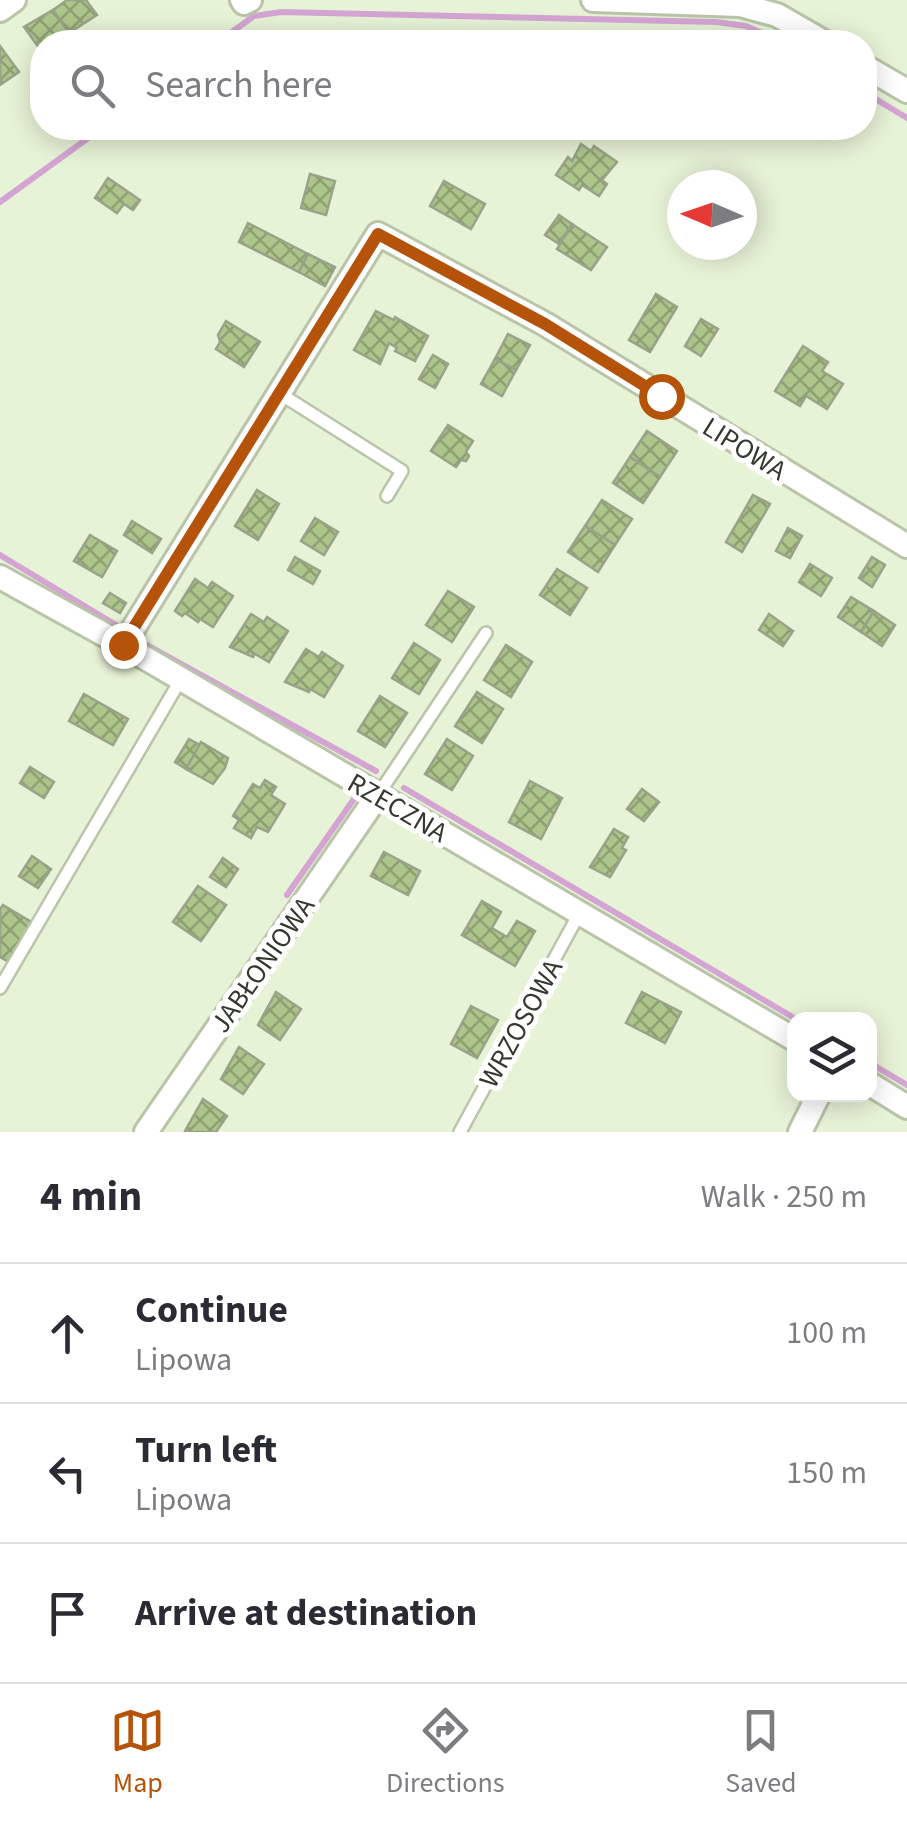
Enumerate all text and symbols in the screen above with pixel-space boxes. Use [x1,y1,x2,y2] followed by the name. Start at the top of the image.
[30,30,877,140] search box
[65,58,120,113] icon: search
[145,58,332,112] text: Search here
[667,170,757,260] north arrow
[639,374,685,420] route start
[695,407,795,491] street label: LIPOWA
[101,623,147,669] route end
[340,763,456,853] street label: RZECZNA
[201,888,325,1041] street label: JABŁONIOWA
[469,951,573,1095] street label: WRZOSOWA
[787,1012,877,1102] map controls
[787,1012,877,1102] button: layers
[40,1167,142,1227] text: 4 min
[701,1174,867,1220] text: Walk · 250 m
[135,1283,288,1337] text: Continue
[40,1306,95,1361] icon: ahead
[786,1310,867,1356] text: 100 m
[135,1337,232,1383] text: Lipowa
[135,1423,277,1477] text: Turn left
[40,1446,95,1501] icon: left
[786,1450,867,1496] text: 150 m
[135,1477,232,1523] text: Lipowa
[40,1586,95,1641] icon: arrive
[135,1586,477,1640] text: Arrive at destination
[110,1703,165,1803] tab: Map
[386,1703,505,1803] tab: Directions
[725,1703,797,1803] tab: Saved

